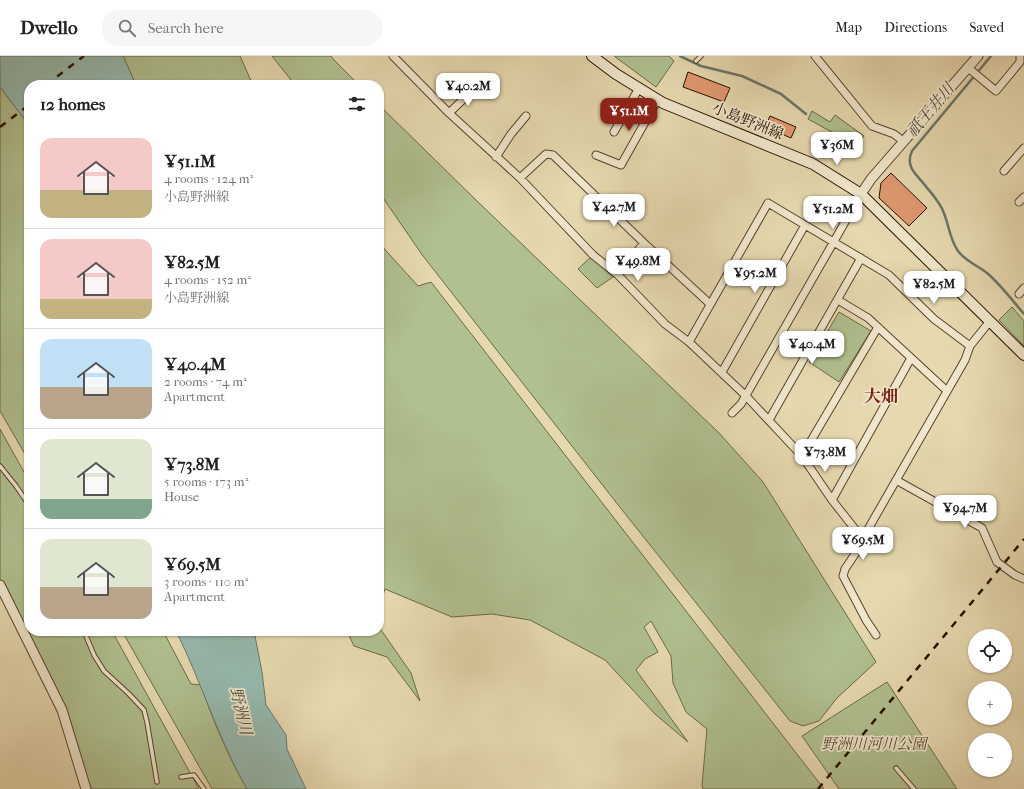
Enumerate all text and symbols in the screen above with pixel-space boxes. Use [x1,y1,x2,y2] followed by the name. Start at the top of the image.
[102,10,382,46] search box
[20,17,78,39] text: Dwello
[116,17,138,39] icon: search
[148,19,224,37] text: Search here
[835,19,862,36] text: Map
[884,19,947,36] text: Directions
[969,19,1004,36] text: Saved
[435,73,501,107] pin: ¥40.2M
[445,78,491,93] text: ¥40.2M
[902,78,959,141] water label: 祇王井川
[346,93,368,115] icon: filters
[40,94,105,114] text: 12 homes
[596,98,662,132] pin: ¥51.1M
[710,99,786,143] street label: 小島野洲線
[609,103,649,118] text: ¥51.1M
[813,132,861,166] pin: ¥36M
[820,137,854,152] text: ¥36M
[164,151,216,171] text: ¥51.1M
[72,154,120,202] icon: home
[164,171,253,186] text: 4 rooms · 124 m²
[164,189,229,204] text: 小島野洲線
[581,194,647,228] pin: ¥42.7M
[800,196,866,230] pin: ¥51.2M
[592,199,636,214] text: ¥42.7M
[812,201,854,216] text: ¥51.2M
[605,248,671,282] pin: ¥49.8M
[164,252,220,272] text: ¥82.5M
[615,253,661,268] text: ¥49.8M
[72,255,120,303] icon: home
[722,260,788,294] pin: ¥95.2M
[733,265,777,280] text: ¥95.2M
[901,271,967,305] pin: ¥82.5M
[164,272,251,287] text: 4 rooms · 152 m²
[913,276,955,291] text: ¥82.5M
[164,290,229,305] text: 小島野洲線
[779,331,845,365] pin: ¥40.4M
[788,336,836,351] text: ¥40.4M
[164,354,226,374] text: ¥40.4M
[72,355,120,403] icon: home
[164,374,247,389] text: 2 rooms · 74 m²
[864,386,898,406] district label: 大畑
[164,389,225,404] text: Apartment
[792,439,858,473] pin: ¥73.8M
[804,444,846,459] text: ¥73.8M
[164,454,220,474] text: ¥73.8M
[72,455,120,503] icon: home
[164,474,248,489] text: 5 rooms · 173 m²
[164,489,199,504] text: House
[932,495,998,529] pin: ¥94.7M
[943,500,987,515] text: ¥94.7M
[830,527,896,561] pin: ¥69.5M
[841,532,885,547] text: ¥69.5M
[164,554,221,574] text: ¥69.5M
[72,555,120,603] icon: home
[164,574,248,589] text: 3 rooms · 110 m²
[164,589,225,604] text: Apartment
[968,629,1012,777] map controls
[968,629,1012,673] button: locate
[968,681,1012,725] button: +
[226,685,256,738] water label: 野洲川
[968,733,1012,777] button: −
[821,735,929,753] park label: 野洲川河川公園

